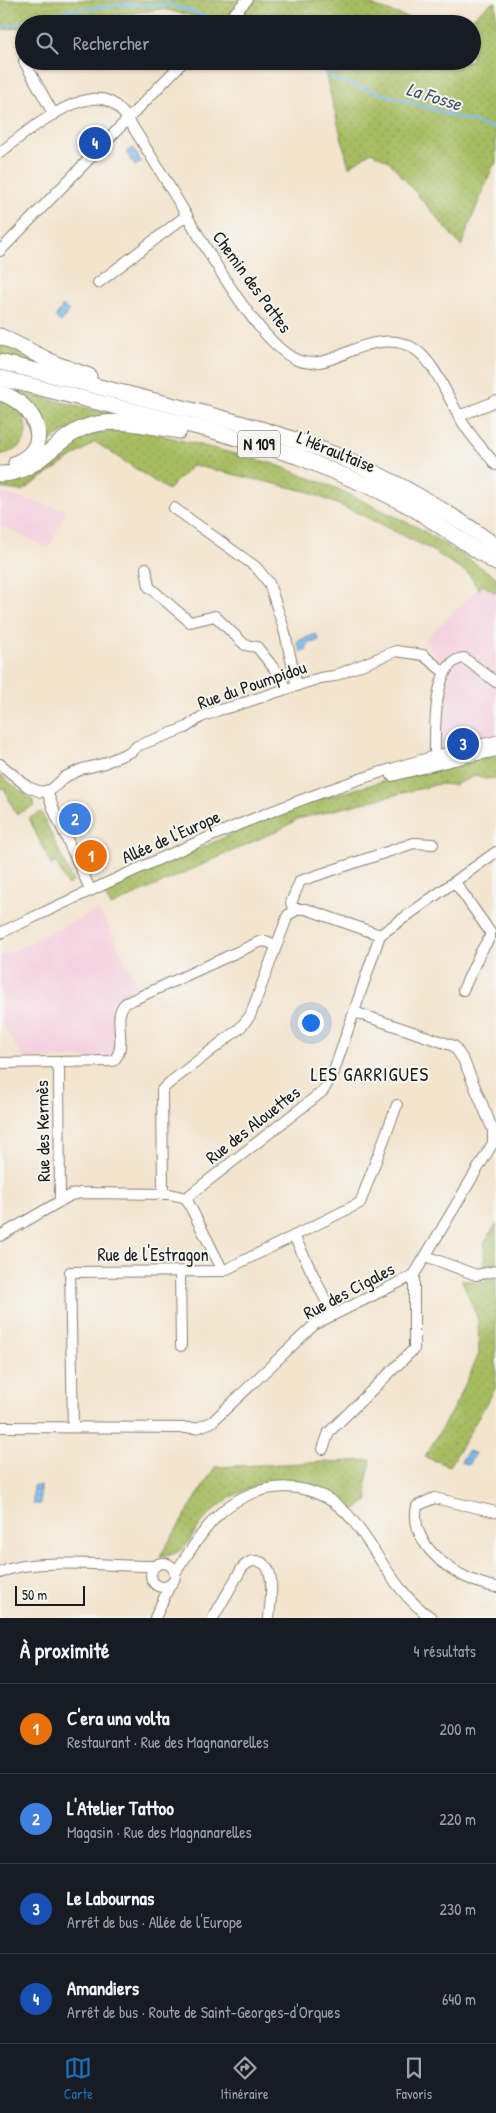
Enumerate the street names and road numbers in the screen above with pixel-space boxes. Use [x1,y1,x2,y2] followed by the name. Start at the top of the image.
[207,226,298,338] street label: Chemin des Pattes
[293,424,379,479] street label: L'Héraultaise
[238,430,280,458] road number: N 109
[194,654,310,715] street label: Rue du Poumpidou
[118,804,224,869] street label: Allée de l'Europe
[29,1080,56,1182] street label: Rue des Kermès
[200,1080,305,1169] street label: Rue des Alouettes
[97,1242,209,1267] street label: Rue de l'Estragon
[299,1256,399,1325] street label: Rue des Cigales

